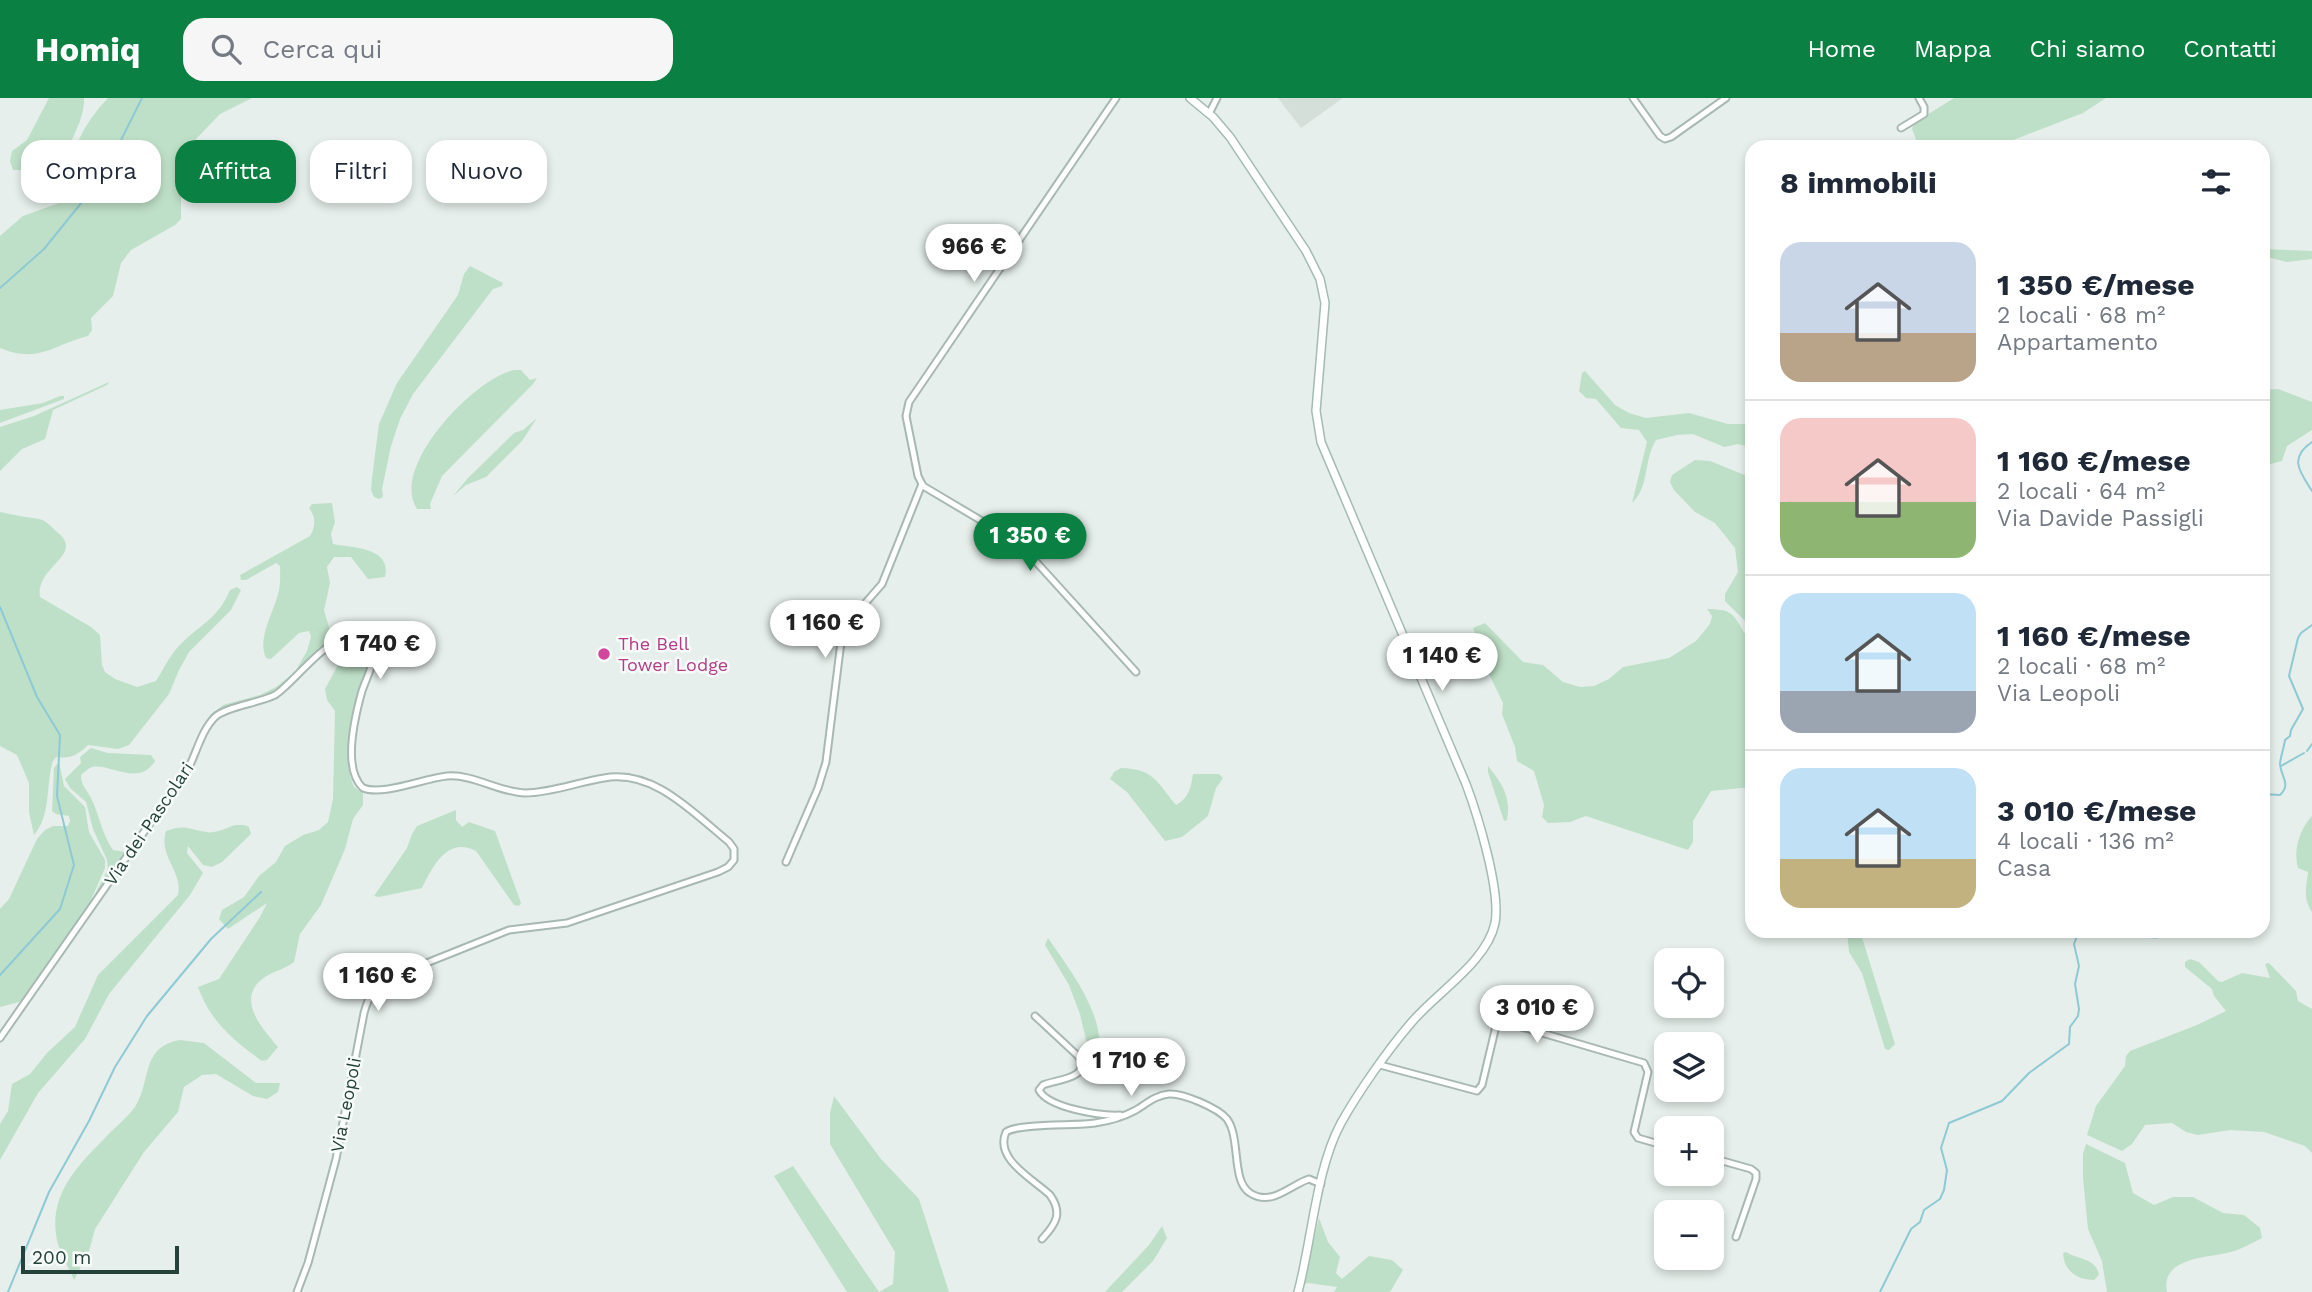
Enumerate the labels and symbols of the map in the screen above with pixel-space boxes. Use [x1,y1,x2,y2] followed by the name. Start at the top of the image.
[925,225,1023,284] pin: 966 €
[965,514,1095,573] pin: 1 350 €
[760,601,890,660] pin: 1 160 €
[315,622,445,681] pin: 1 740 €
[618,633,728,675] place label: The Bell Tower Lodge
[1377,634,1507,693] pin: 1 140 €
[596,646,612,662] marker: The Bell Tower Lodge
[100,758,198,889] street label: Via dei Pascolari
[313,954,443,1013] pin: 1 160 €
[1472,986,1602,1045] pin: 3 010 €
[1066,1038,1196,1098] pin: 1 710 €
[326,1056,365,1154] street label: Via Leopoli
[21,1243,178,1275] scale bar

